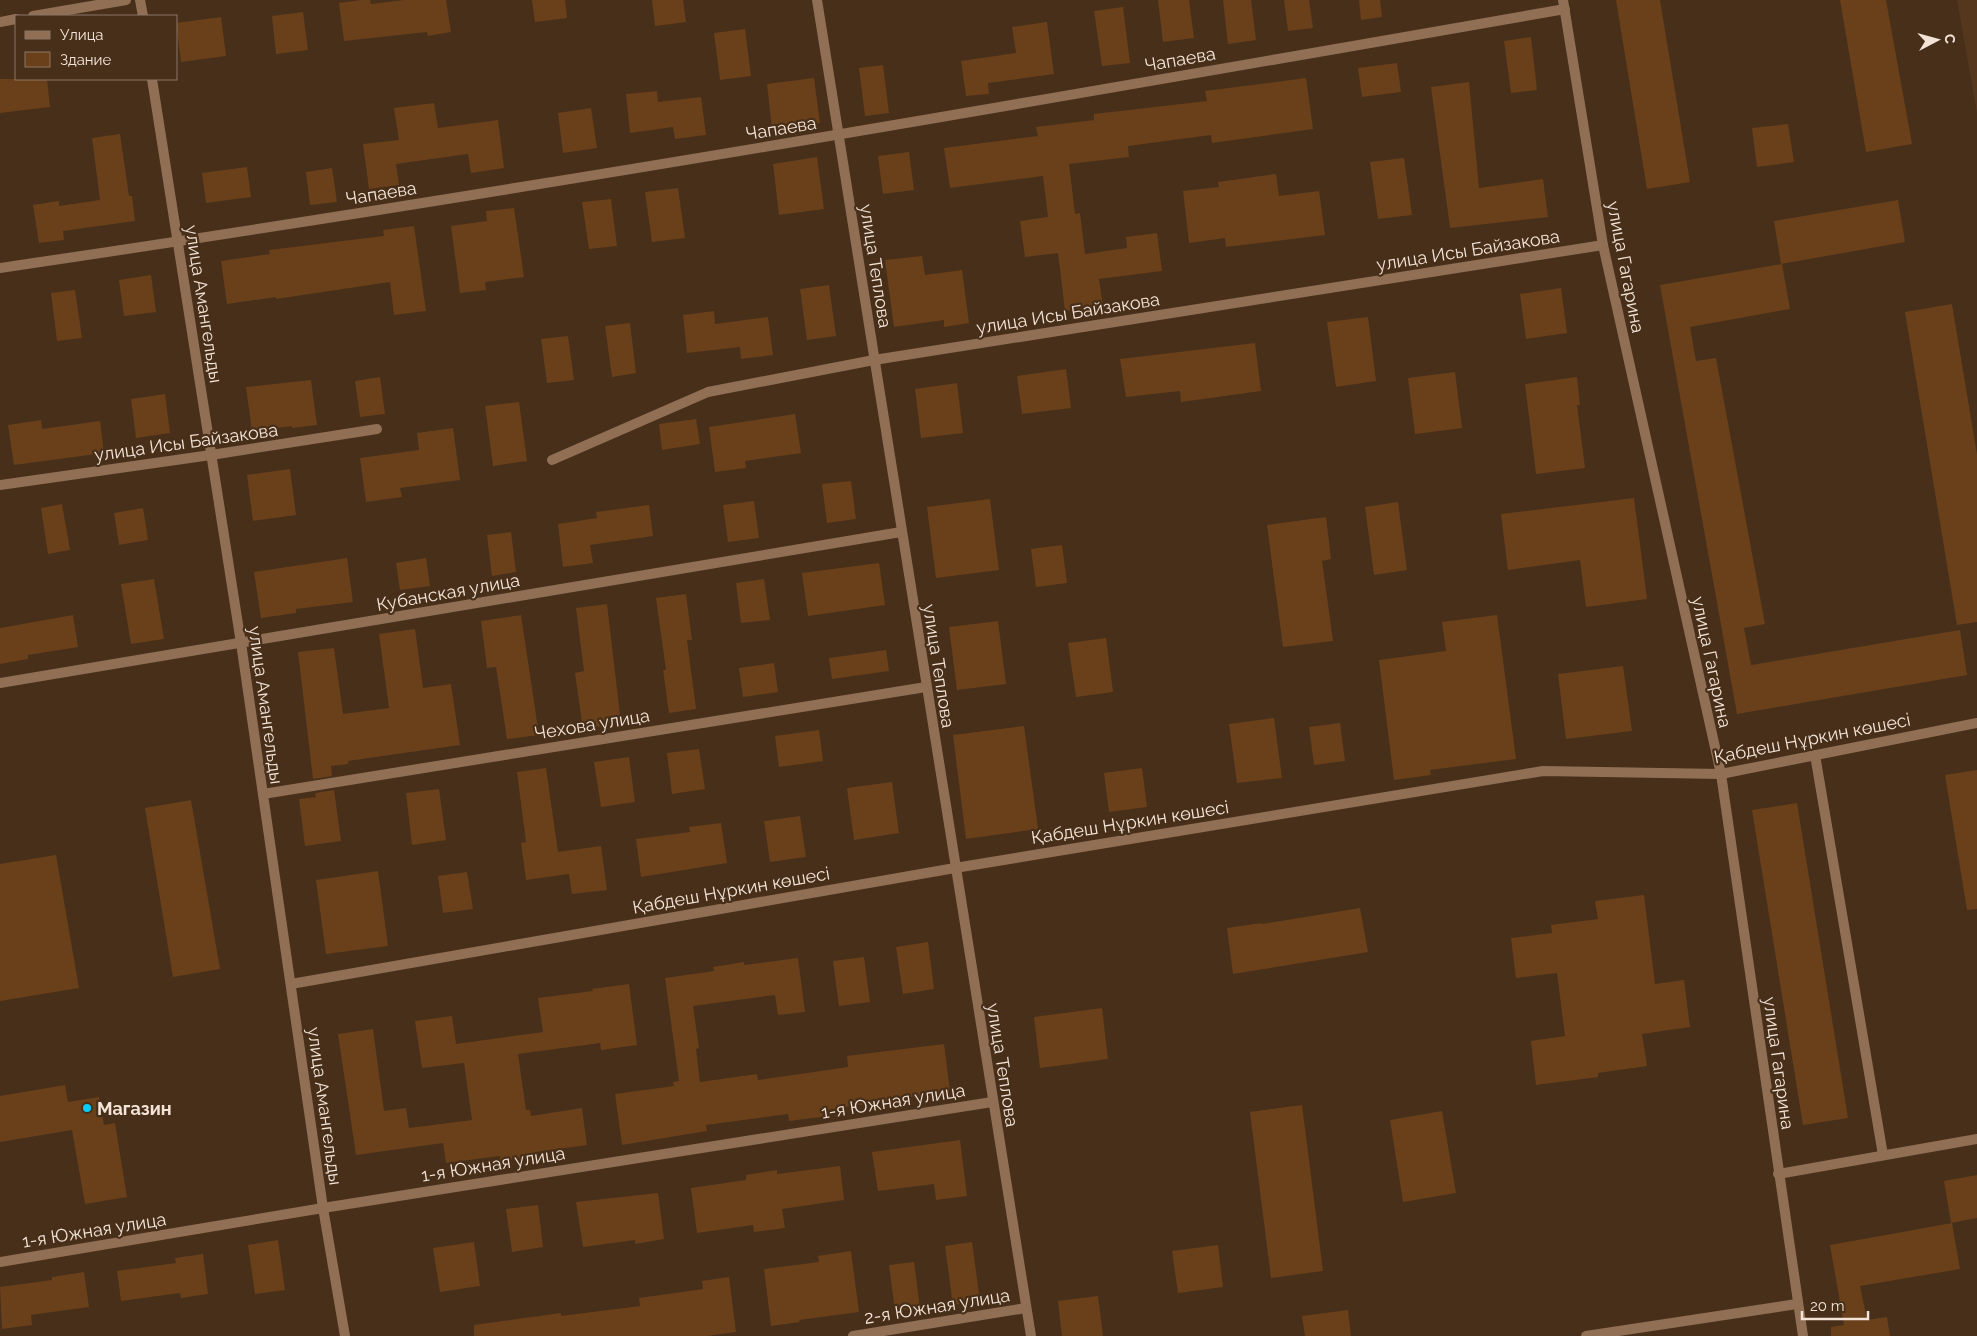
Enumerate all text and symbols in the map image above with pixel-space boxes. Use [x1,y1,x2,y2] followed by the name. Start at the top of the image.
[15,15,178,80] legend
[1912,15,1962,65] north arrow
[60,26,104,44] text: Улица
[1941,33,1958,45] text: С
[1143,42,1217,76] street label: Чапаева
[60,51,112,69] text: Здание
[744,112,818,144] street label: Чапаева
[344,177,418,209] street label: Чапаева
[1603,199,1649,335] street label: улица Гагарина
[856,203,896,329] street label: улица Теплова
[181,224,227,384] street label: улица Амангельды
[1375,225,1561,275] street label: улица Исы Байзакова
[975,288,1161,338] street label: улица Исы Байзакова
[93,419,279,465] street label: улица Исы Байзакова
[375,569,521,615] street label: Кубанская улица
[1688,594,1736,730] street label: улица Гагарина
[919,603,959,729] street label: улица Теплова
[244,625,288,785] street label: улица Амангельды
[533,705,651,743] street label: Чехова улица
[1712,709,1912,767] street label: Қабдеш Нұркин көшесі
[1030,796,1230,848] street label: Қабдеш Нұркин көшесі
[631,862,831,918] street label: Қабдеш Нұркин көшесі
[1759,995,1799,1131] street label: улица Гагарина
[983,1002,1023,1128] street label: улица Теплова
[303,1026,347,1186] street label: улица Амангельды
[819,1079,967,1123] street label: 1-я Южная улица
[97,1098,172,1119] place label: Магазин
[81,1102,93,1114] marker: Магазин
[419,1142,567,1186] street label: 1-я Южная улица
[20,1208,168,1252] street label: 1-я Южная улица
[863,1284,1011,1328] street label: 2-я Южная улица
[1802,1288,1868,1320] scale bar
[1810,1297,1845,1315] text: 20 m

